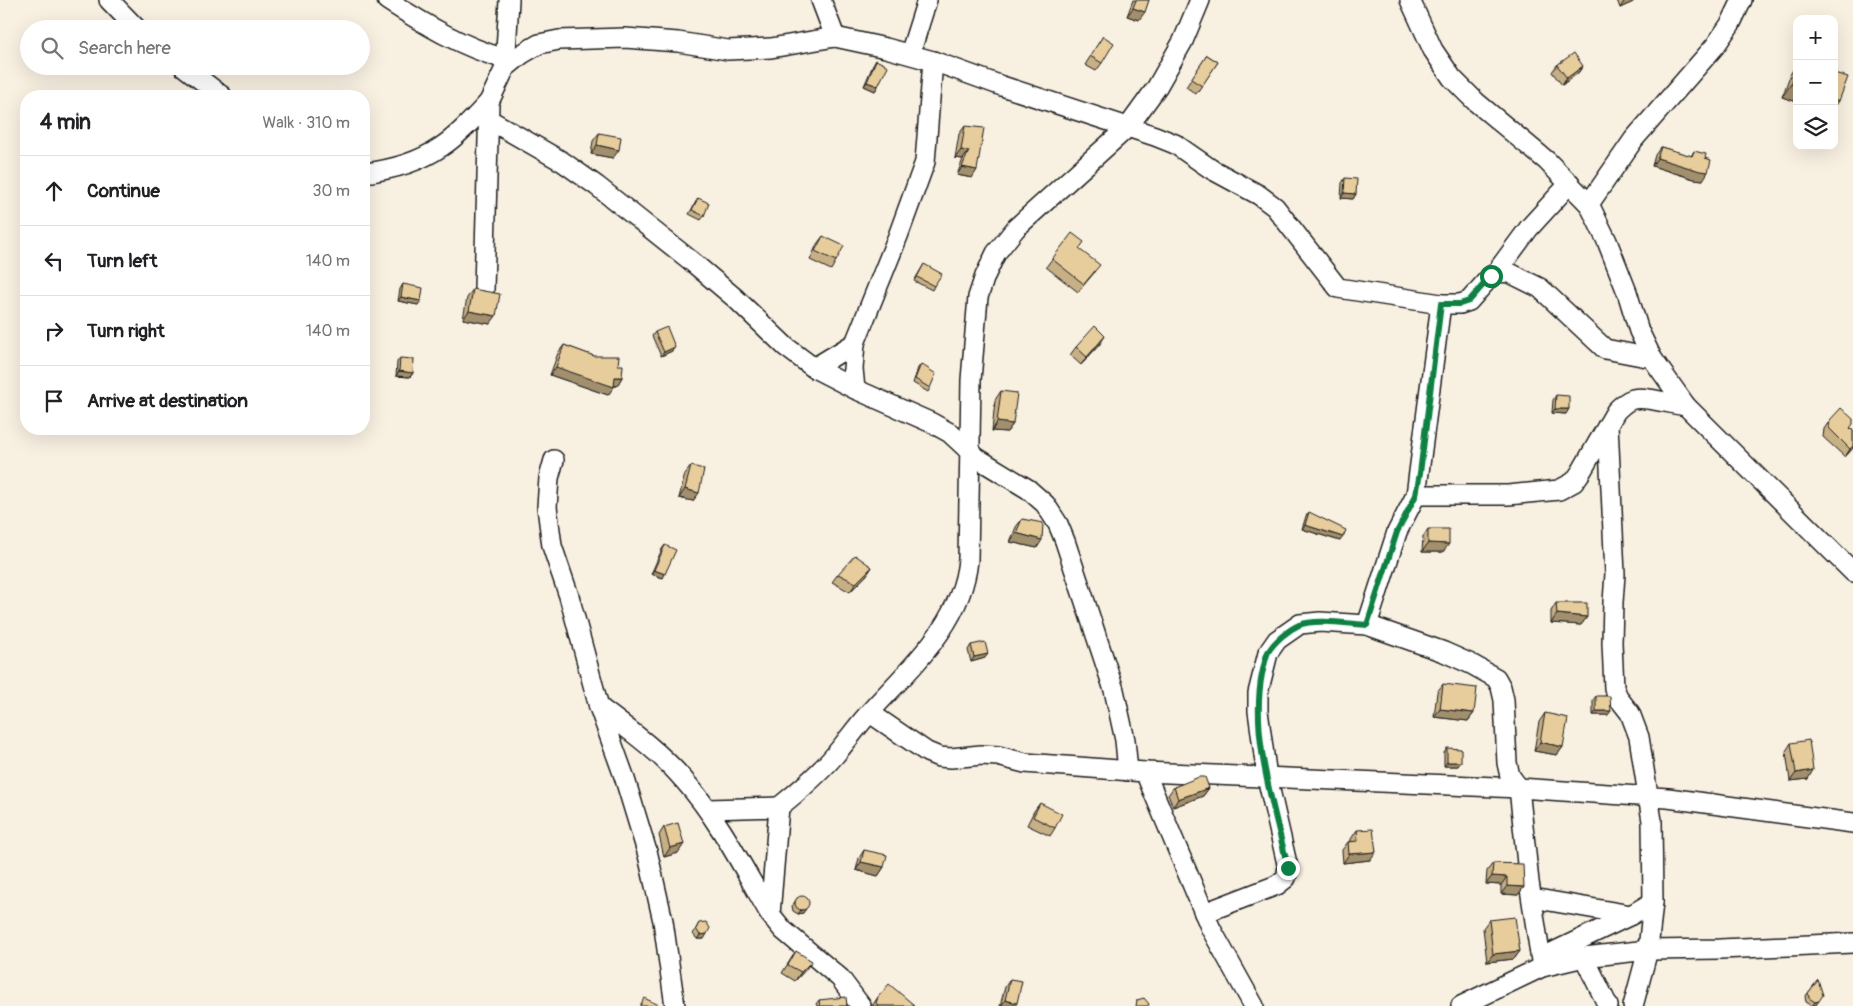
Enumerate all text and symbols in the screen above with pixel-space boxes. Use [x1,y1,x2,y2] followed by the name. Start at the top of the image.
[1793,15,1838,150] map controls
[1793,15,1838,60] button: +
[20,20,370,75] search box
[38,34,66,62] icon: search
[78,36,171,60] text: Search here
[1793,60,1838,105] button: −
[1793,105,1838,150] button: layers
[40,109,91,136] text: 4 min
[263,113,350,133] text: Walk · 310 m
[40,177,68,205] icon: ahead
[87,179,160,203] text: Continue
[312,181,350,201] text: 30 m
[40,247,68,275] icon: left
[87,249,157,273] text: Turn left
[306,251,350,271] text: 140 m
[1480,265,1503,288] route start
[40,317,68,345] icon: right
[87,319,165,343] text: Turn right
[306,321,350,341] text: 140 m
[40,387,68,415] icon: arrive
[87,389,248,413] text: Arrive at destination
[1277,857,1300,880] route end

